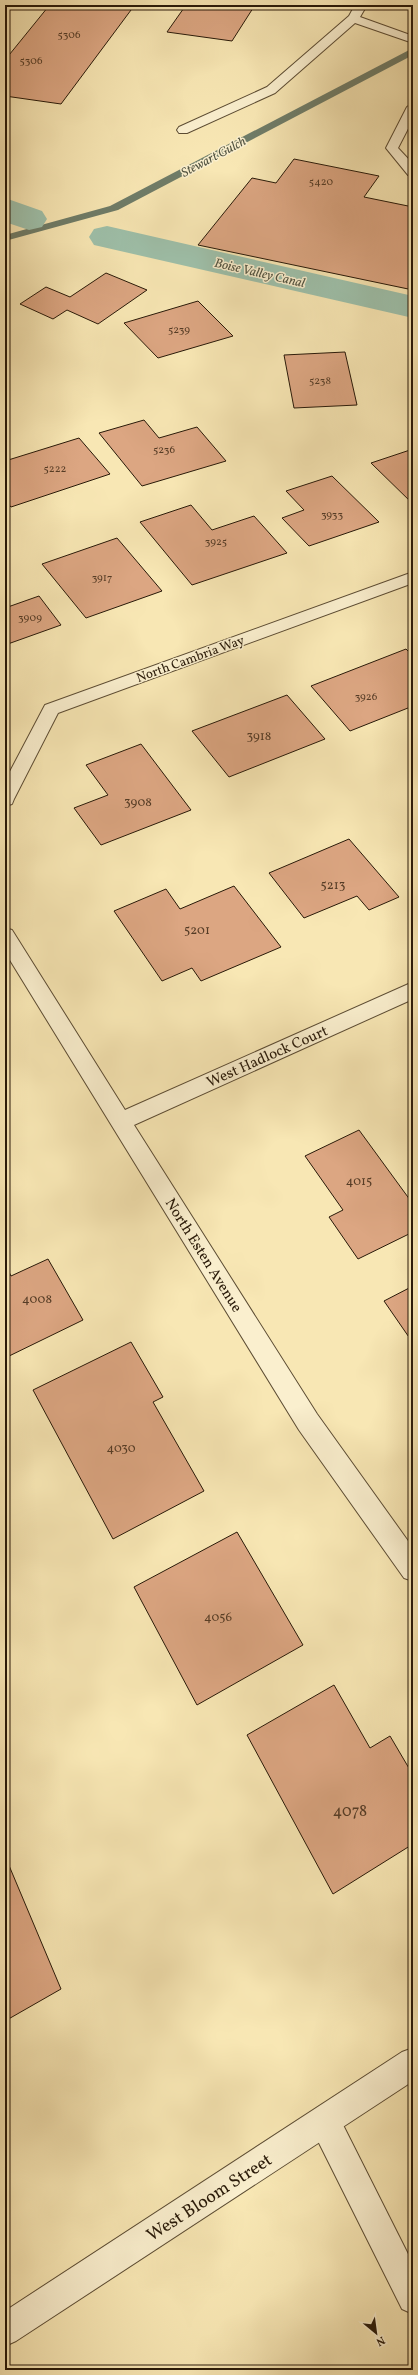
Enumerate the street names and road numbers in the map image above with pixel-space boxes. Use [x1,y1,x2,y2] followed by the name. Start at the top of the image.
[134,632,247,688] street label: North Cambria Way
[204,1021,332,1094] street label: West Hadlock Court
[159,1195,246,1317] street label: North Esten Avenue
[142,2148,278,2248] street label: West Bloom Street

